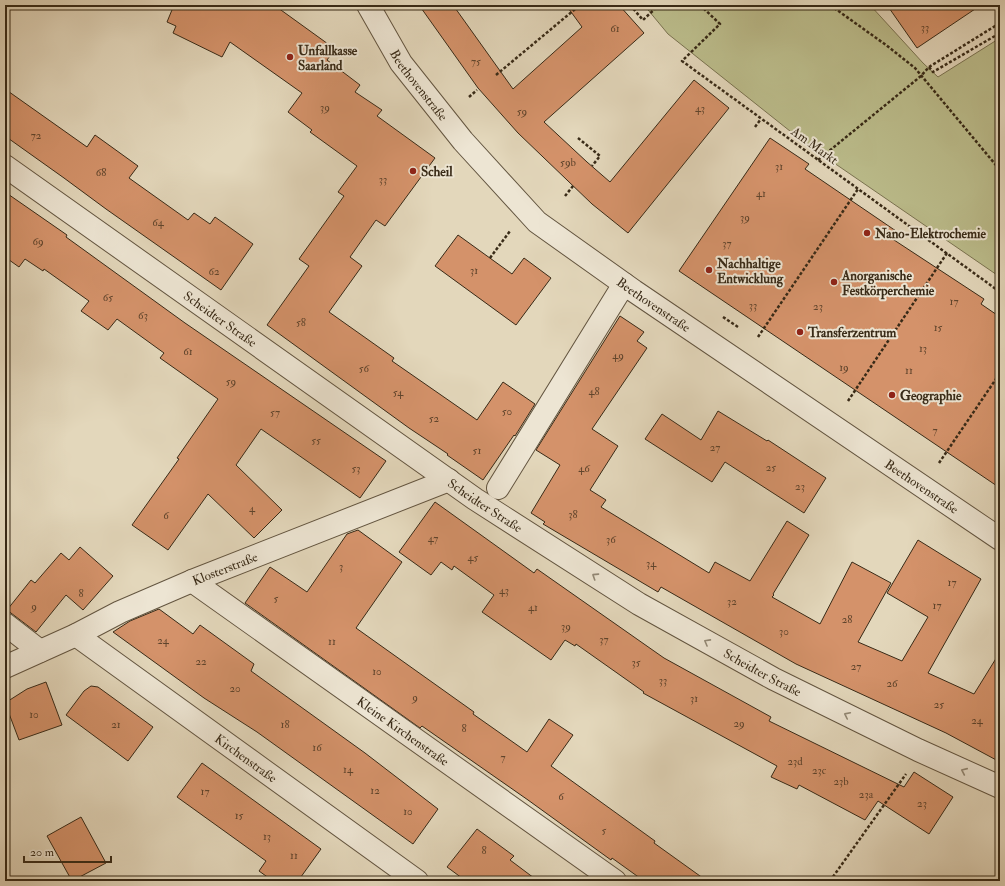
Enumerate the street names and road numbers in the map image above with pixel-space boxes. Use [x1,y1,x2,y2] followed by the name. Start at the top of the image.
[386,47,451,125] street label: Beethovenstraße
[787,123,841,168] street label: Am Markt
[613,274,694,336] street label: Beethovenstraße
[180,288,260,351] street label: Scheidter Straße
[882,456,962,518] street label: Beethovenstraße
[445,475,526,537] street label: Scheidter Straße
[190,549,261,589] street label: Klosterstraße
[721,646,804,700] street label: Scheidter Straße
[354,694,452,770] street label: Kleine Kirchenstraße
[211,731,280,787] street label: Kirchenstraße

